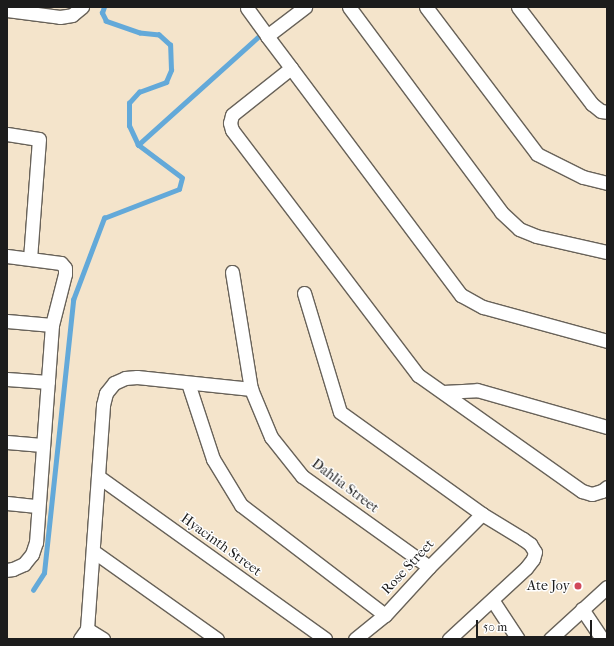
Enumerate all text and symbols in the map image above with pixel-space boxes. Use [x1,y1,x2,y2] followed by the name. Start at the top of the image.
[308,455,382,517] street label: Dahlia Street
[177,510,265,580] street label: Hyacinth Street
[378,536,438,598] street label: Rose Street
[527,578,570,594] place label: Ate Joy
[573,581,583,591] marker: Ate Joy
[478,612,594,638] scale bar
[483,620,507,634] text: 50 m

